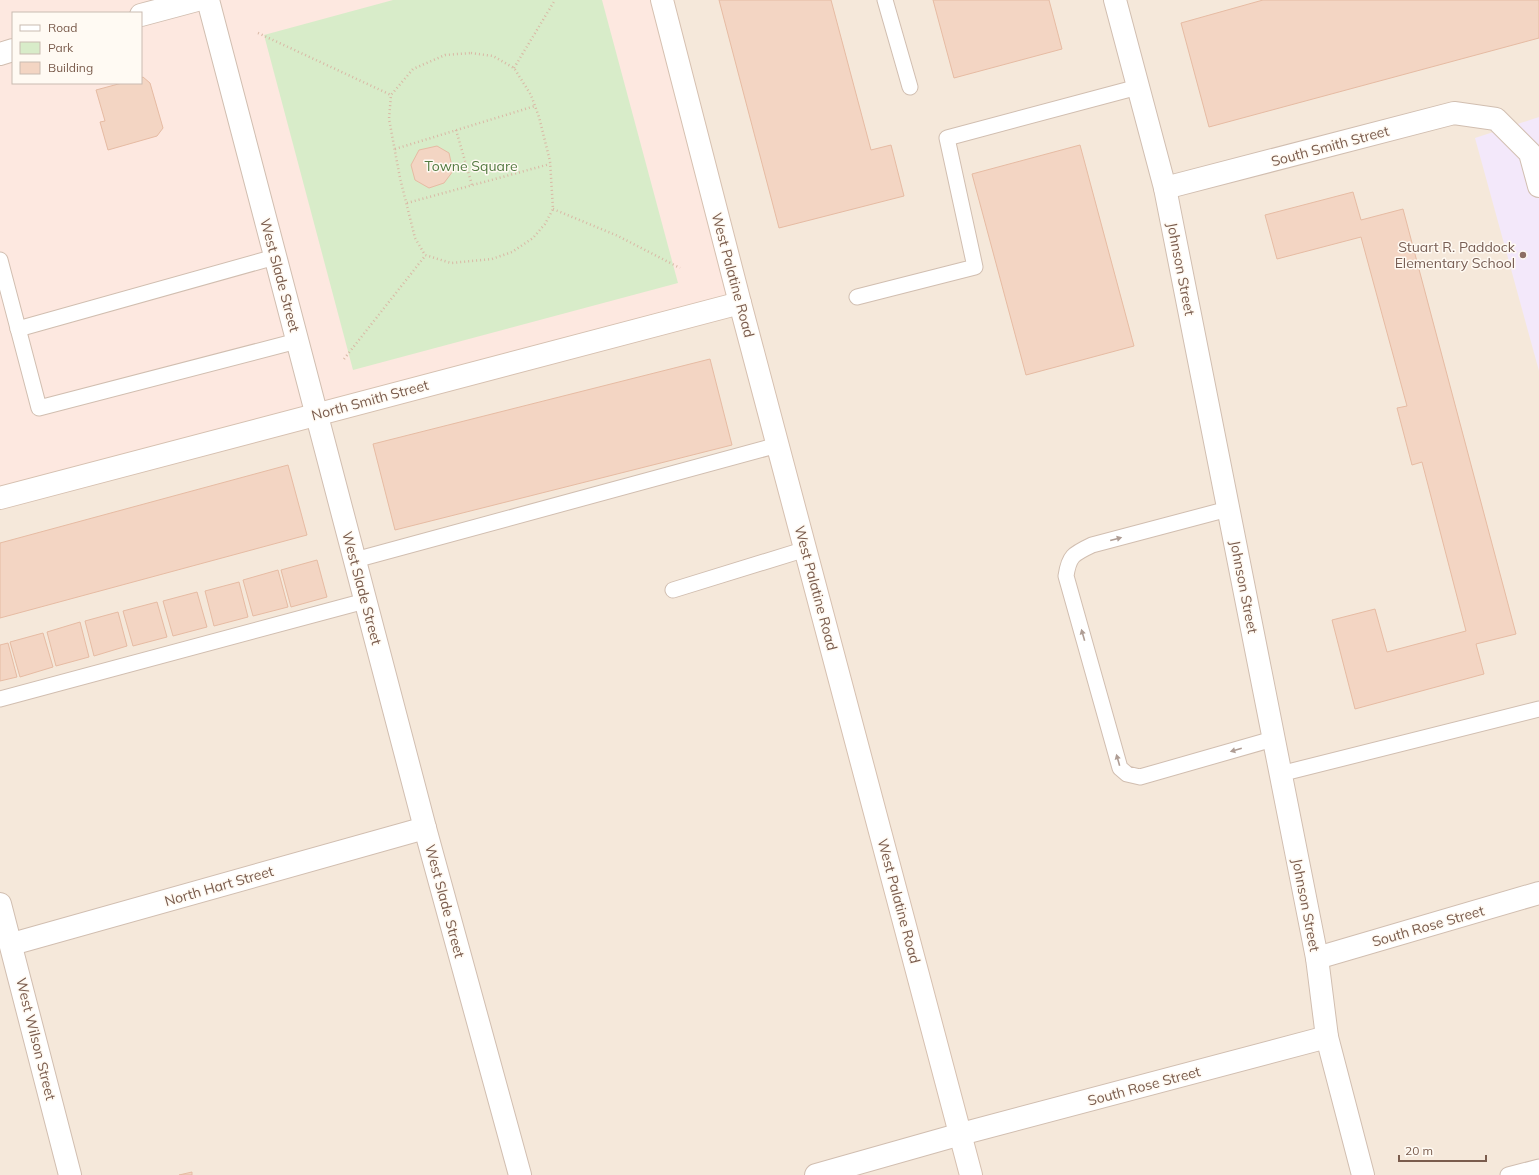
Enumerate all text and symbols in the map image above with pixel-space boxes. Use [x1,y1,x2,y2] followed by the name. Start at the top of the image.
[12,12,142,84] legend
[48,20,77,35] text: Road
[48,40,74,55] text: Park
[48,60,93,75] text: Building
[1269,122,1391,170] street label: South Smith Street
[424,157,518,175] park label: Towne Square
[708,210,758,340] street label: West Palatine Road
[256,216,304,334] street label: West Slade Street
[1163,221,1199,317] street label: Johnson Street
[1395,238,1516,272] place label: Stuart R. Paddock Elementary School
[1518,250,1528,260] marker: Stuart R. Paddock Elementary School
[309,376,431,424] street label: North Smith Street
[791,523,841,653] street label: West Palatine Road
[338,529,386,647] street label: West Slade Street
[1110,536,1122,542] one-way arrow
[1226,539,1262,635] street label: Johnson Street
[1080,629,1086,641] one-way arrow
[1230,747,1242,753] one-way arrow
[1115,754,1121,766] one-way arrow
[874,836,924,966] street label: West Palatine Road
[421,842,469,960] street label: West Slade Street
[1288,857,1324,953] street label: Johnson Street
[162,862,276,910] street label: North Hart Street
[1370,901,1486,951] street label: South Rose Street
[12,976,60,1102] street label: West Wilson Street
[1086,1062,1202,1110] street label: South Rose Street
[1399,1137,1486,1163] scale bar
[1405,1143,1433,1158] text: 20 m

